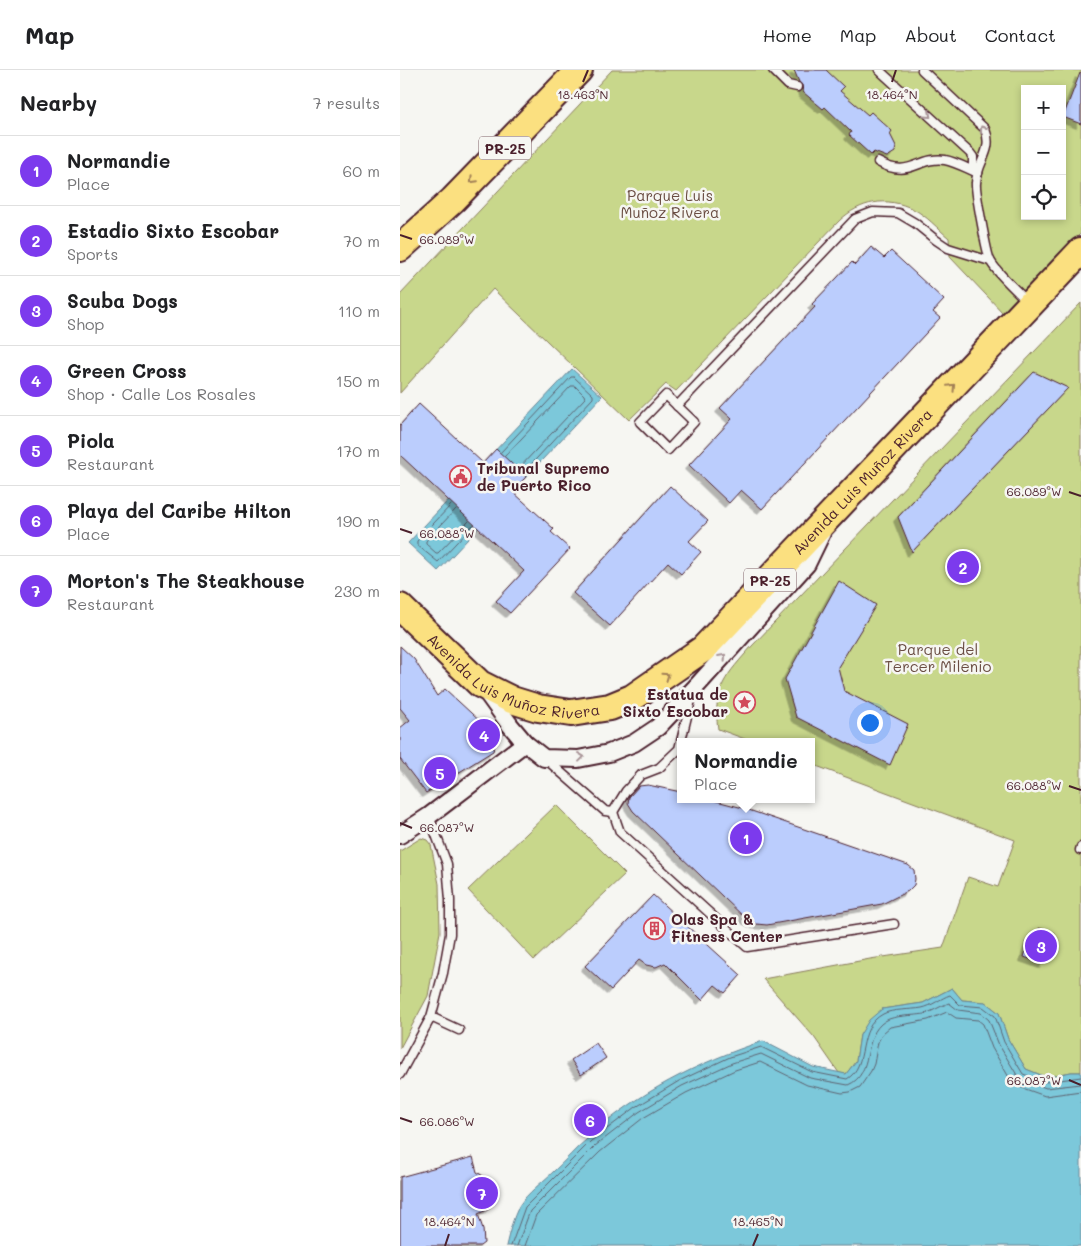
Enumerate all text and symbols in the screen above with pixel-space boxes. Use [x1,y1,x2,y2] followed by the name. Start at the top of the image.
[25,19,74,50] text: Map
[763,23,812,47] text: Home
[840,23,876,47] text: Map
[904,23,957,47] text: About
[985,23,1056,47] text: Contact
[1021,85,1066,220] map controls
[1021,85,1066,130] button: +
[558,86,608,102] text: 18.463°N
[867,86,918,102] text: 18.464°N
[20,89,97,116] text: Nearby
[313,92,380,113] text: 7 results
[922,109,931,118] one-way arrow
[980,125,989,135] one-way arrow
[1021,130,1066,175] button: −
[479,136,531,160] road number: PR-25
[67,148,170,173] text: Normandie
[32,160,40,181] text: 1
[343,160,380,181] text: 60 m
[67,173,110,194] text: Place
[470,174,479,183] one-way arrow
[1021,175,1066,220] button: locate
[621,185,719,222] park label: Parque Luis Muñoz Rivera
[67,218,279,243] text: Estadio Sixto Escobar
[32,230,40,251] text: 2
[343,230,380,251] text: 70 m
[420,231,474,247] text: 66.089°W
[67,243,118,264] text: Sports
[67,288,178,313] text: Scuba Dogs
[31,300,41,321] text: 3
[338,300,380,321] text: 110 m
[67,313,104,334] text: Shop
[67,358,187,383] text: Green Cross
[31,370,41,391] text: 4
[336,370,380,391] text: 150 m
[67,383,256,404] text: Shop · Calle Los Rosales
[946,383,955,392] one-way arrow
[788,404,936,559] street label: Avenida Luis Muñoz Rivera
[67,428,115,453] text: Piola
[31,440,41,461] text: 5
[336,440,380,461] text: 170 m
[67,453,155,474] text: Restaurant
[477,458,609,495] place label: Tribunal Supremo de Puerto Rico
[449,465,473,489] public building icon: Tribunal Supremo de Puerto Rico
[1007,483,1061,499] text: 66.089°W
[67,498,291,523] text: Playa del Caribe Hilton
[31,510,41,531] text: 6
[336,510,380,531] text: 190 m
[67,523,110,544] text: Place
[419,525,475,541] text: 66.088°W
[947,548,979,586] pin: 2
[67,568,305,593] text: Morton's The Steakhouse
[744,568,796,592] road number: PR-25
[32,580,40,601] text: 7
[334,580,380,601] text: 230 m
[67,593,155,614] text: Restaurant
[423,629,601,723] street label: Avenida Luis Muñoz Rivera
[885,639,992,676] park label: Parque del Tercer Milenio
[718,653,727,662] one-way arrow
[660,673,670,682] one-way arrow
[623,684,728,721] place label: Estatua de Sixto Escobar
[732,691,756,715] place icon: Estatua de Sixto Escobar
[857,710,883,736] your location
[468,716,500,754] pin: 4
[677,738,815,803] popup
[694,748,798,773] text: Normandie
[577,753,586,763] one-way arrow
[424,754,456,792] pin: 5
[694,773,737,794] text: Place
[1006,777,1062,793] text: 66.088°W
[420,819,474,835] text: 66.087°W
[730,819,762,857] pin: 1
[671,909,783,946] place label: Olas Spa & Fitness Center
[643,916,667,940] building icon: Olas Spa & Fitness Center
[1025,927,1057,965] pin: 3
[1007,1072,1061,1088] text: 66.087°W
[574,1101,606,1139] pin: 6
[419,1113,475,1129] text: 66.086°W
[466,1174,498,1212] pin: 7
[424,1213,475,1229] text: 18.464°N
[733,1213,783,1229] text: 18.465°N

